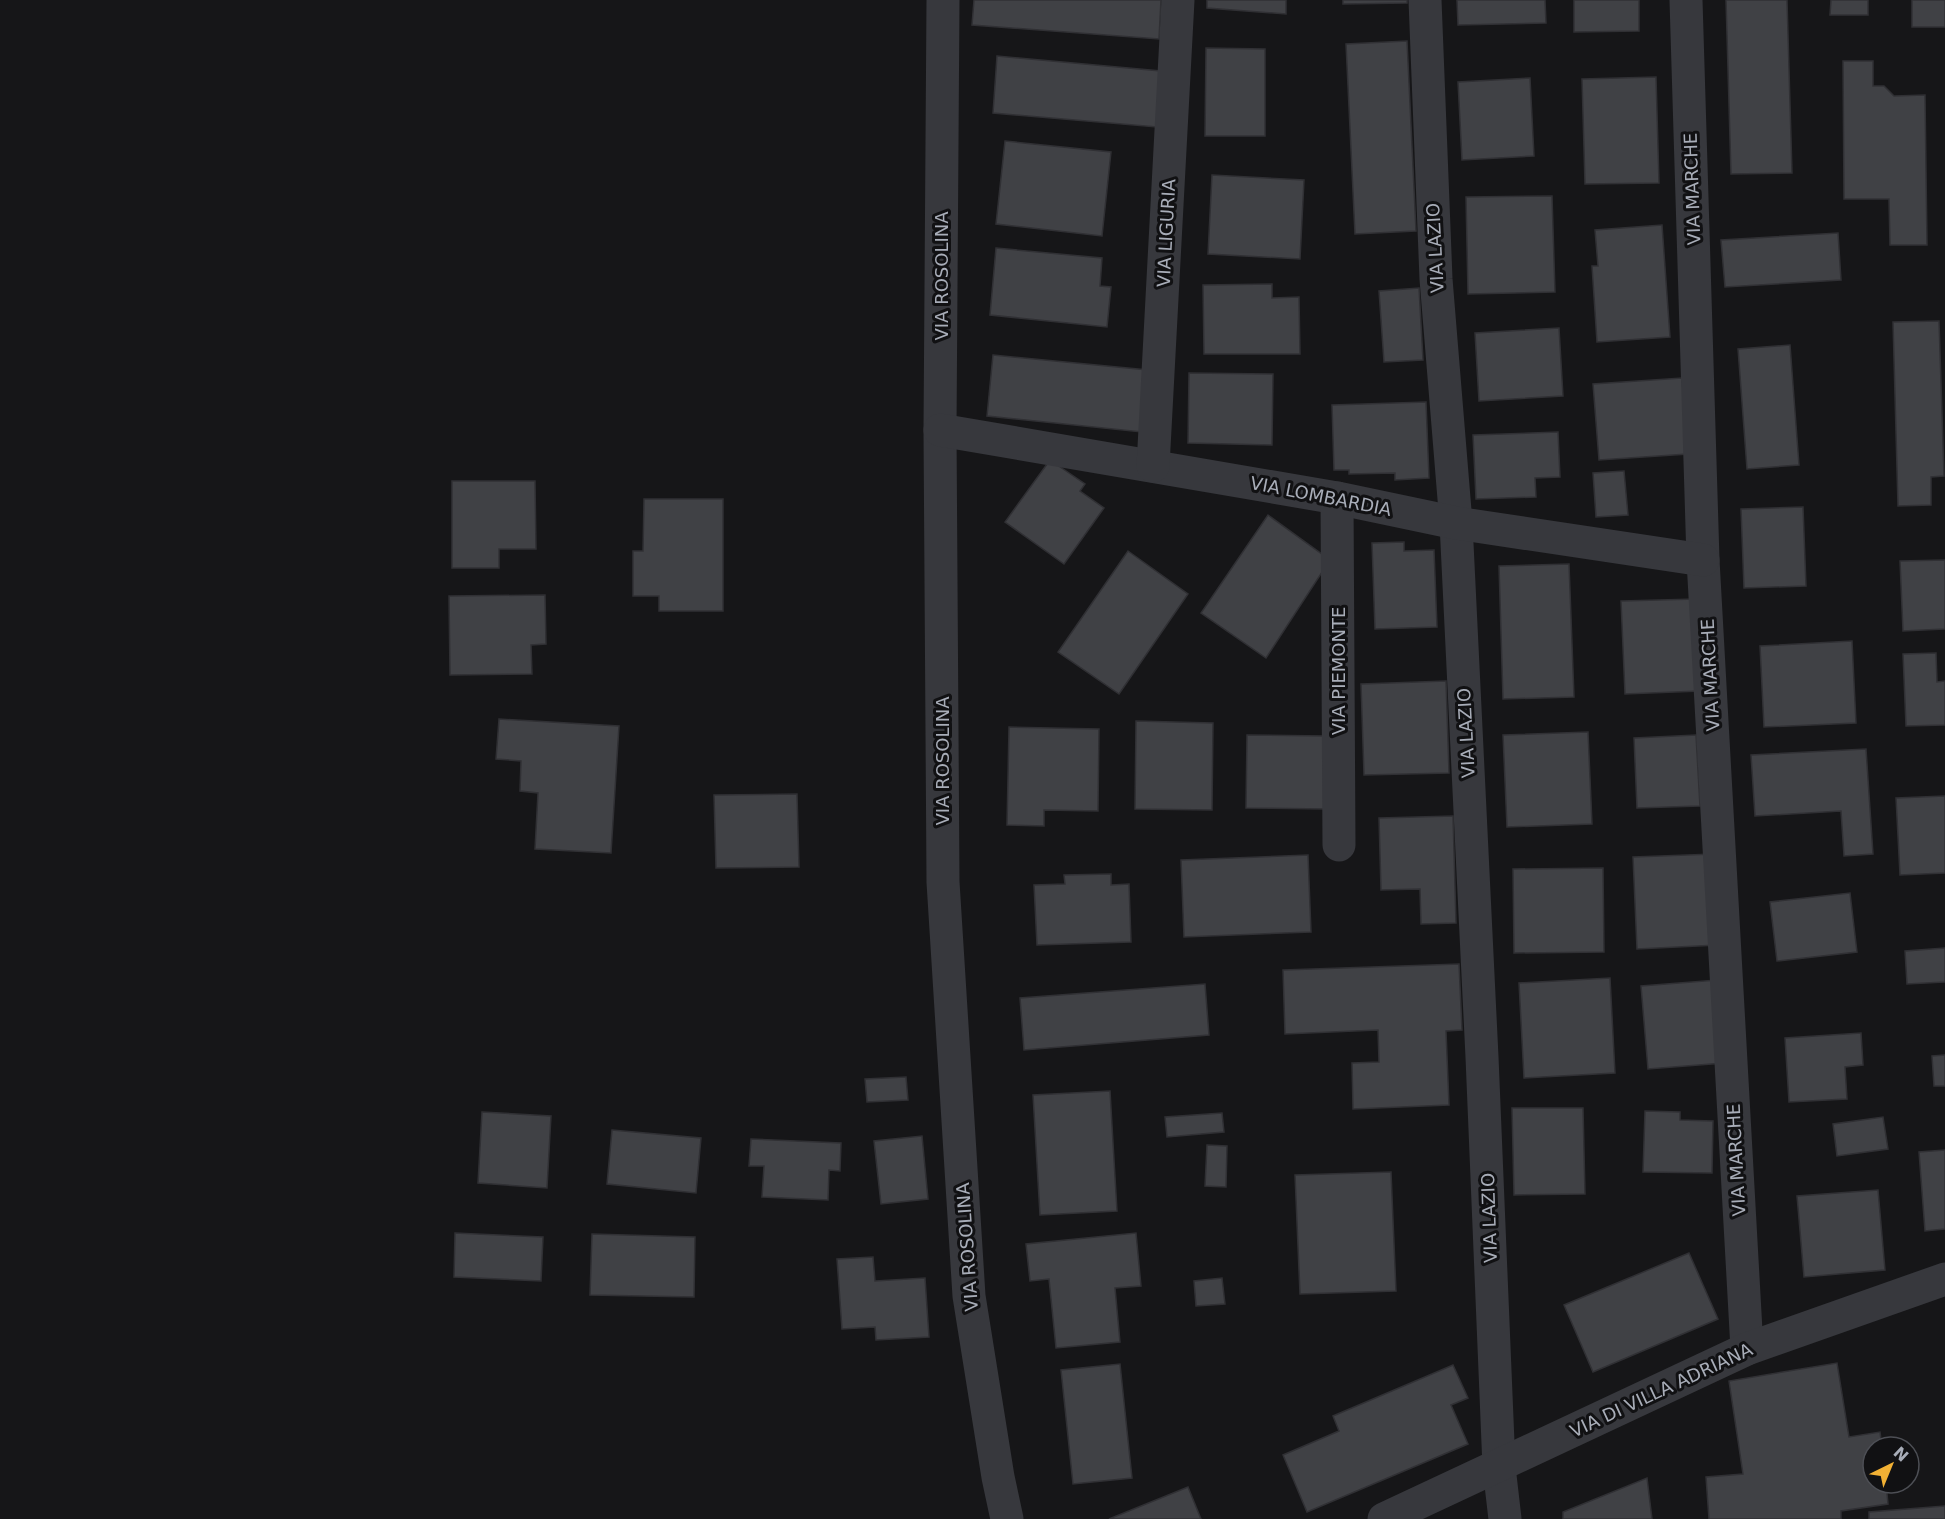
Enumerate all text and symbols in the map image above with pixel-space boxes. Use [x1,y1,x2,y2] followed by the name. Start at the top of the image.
[1680,132,1704,246] street label: VIA MARCHE
[1153,178,1179,288] street label: VIA LIGURIA
[1422,202,1448,294] street label: VIA LAZIO
[931,211,952,341] street label: VIA ROSOLINA
[1249,472,1394,520] street label: VIA LOMBARDIA
[1328,607,1349,735] street label: VIA PIEMONTE
[1697,618,1723,732] street label: VIA MARCHE
[1453,687,1479,779] street label: VIA LAZIO
[932,696,953,826] street label: VIA ROSOLINA
[1723,1103,1749,1217] street label: VIA MARCHE
[1477,1173,1501,1263] street label: VIA LAZIO
[952,1181,982,1312] street label: VIA ROSOLINA
[1566,1338,1756,1442] street label: VIA DI VILLA ADRIANA
[1861,1435,1921,1495] north arrow
[1890,1443,1912,1466] text: N

